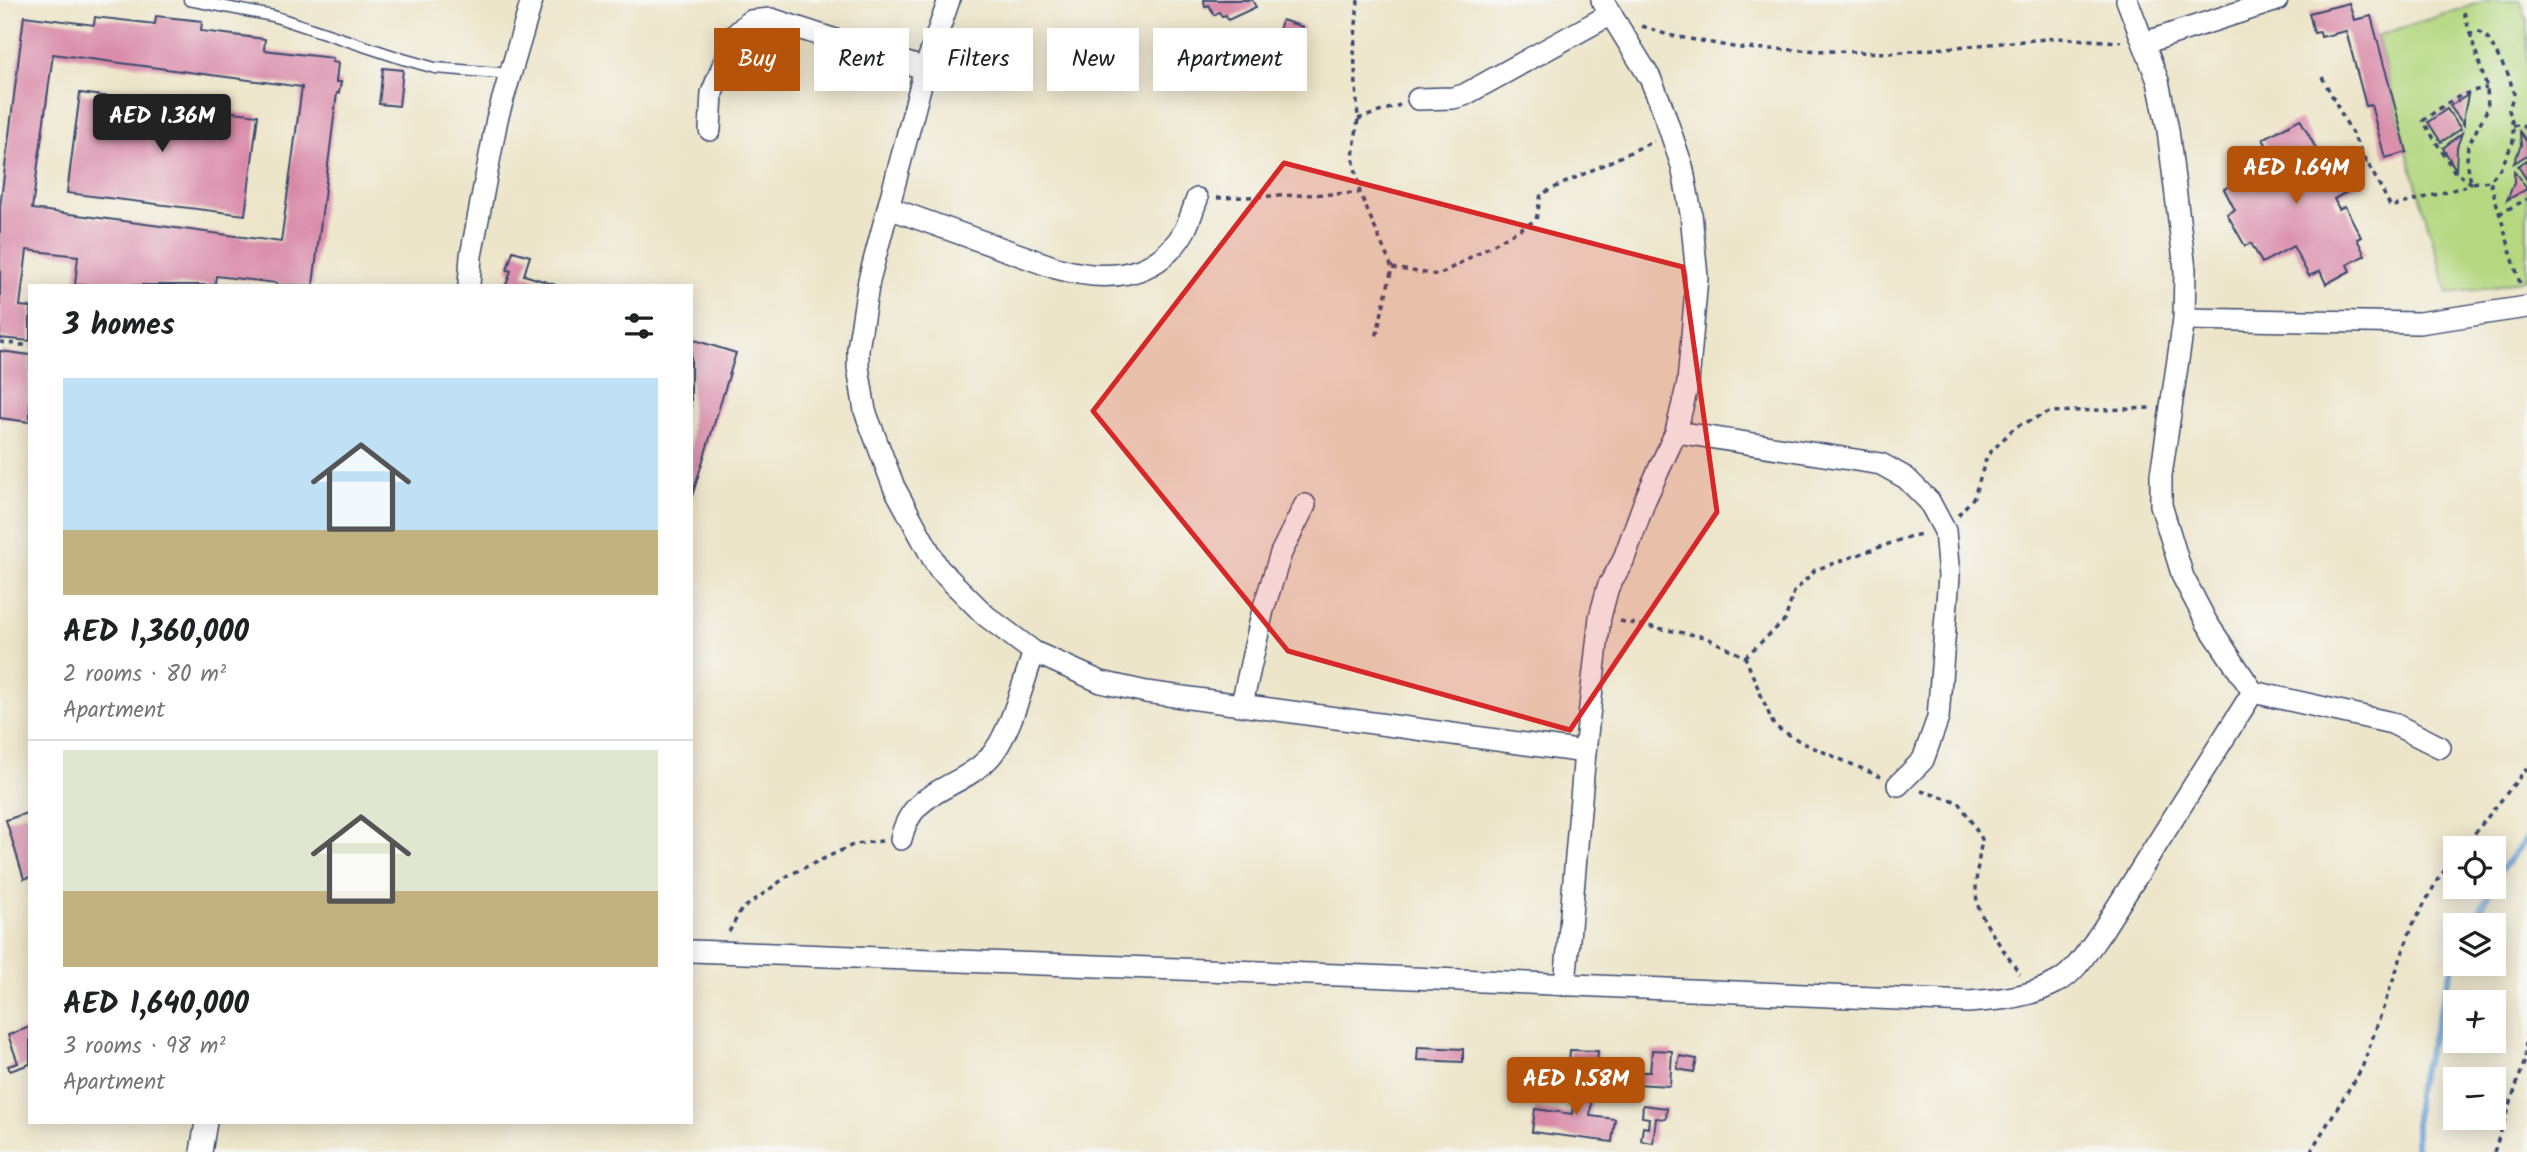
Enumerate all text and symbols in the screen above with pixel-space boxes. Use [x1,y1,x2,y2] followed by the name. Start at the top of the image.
[714,28,800,91] chip: Buy
[814,28,909,91] chip: Rent
[923,28,1033,91] chip: Filters
[1047,28,1139,91] chip: New
[1153,28,1307,91] chip: Apartment
[82,94,242,154] pin: AED 1.36M
[109,99,215,135] text: AED 1.36M
[2216,146,2376,206] pin: AED 1.64M
[2243,151,2349,187] text: AED 1.64M
[63,302,175,350] text: 3 homes
[620,307,658,345] icon: filters
[298,424,424,550] icon: home
[63,609,249,657] text: AED 1,360,000
[63,657,226,693] text: 2 rooms · 80 m²
[63,693,165,729] text: Apartment
[298,796,424,922] icon: home
[2443,836,2506,1130] map controls
[2443,836,2506,899] button: locate
[2443,913,2506,976] button: layers
[63,981,249,1029] text: AED 1,640,000
[2443,990,2506,1053] button: +
[63,1029,226,1065] text: 3 rooms · 98 m²
[1496,1058,1656,1117] pin: AED 1.58M
[1523,1062,1629,1098] text: AED 1.58M
[63,1065,165,1101] text: Apartment
[2443,1067,2506,1130] button: −

